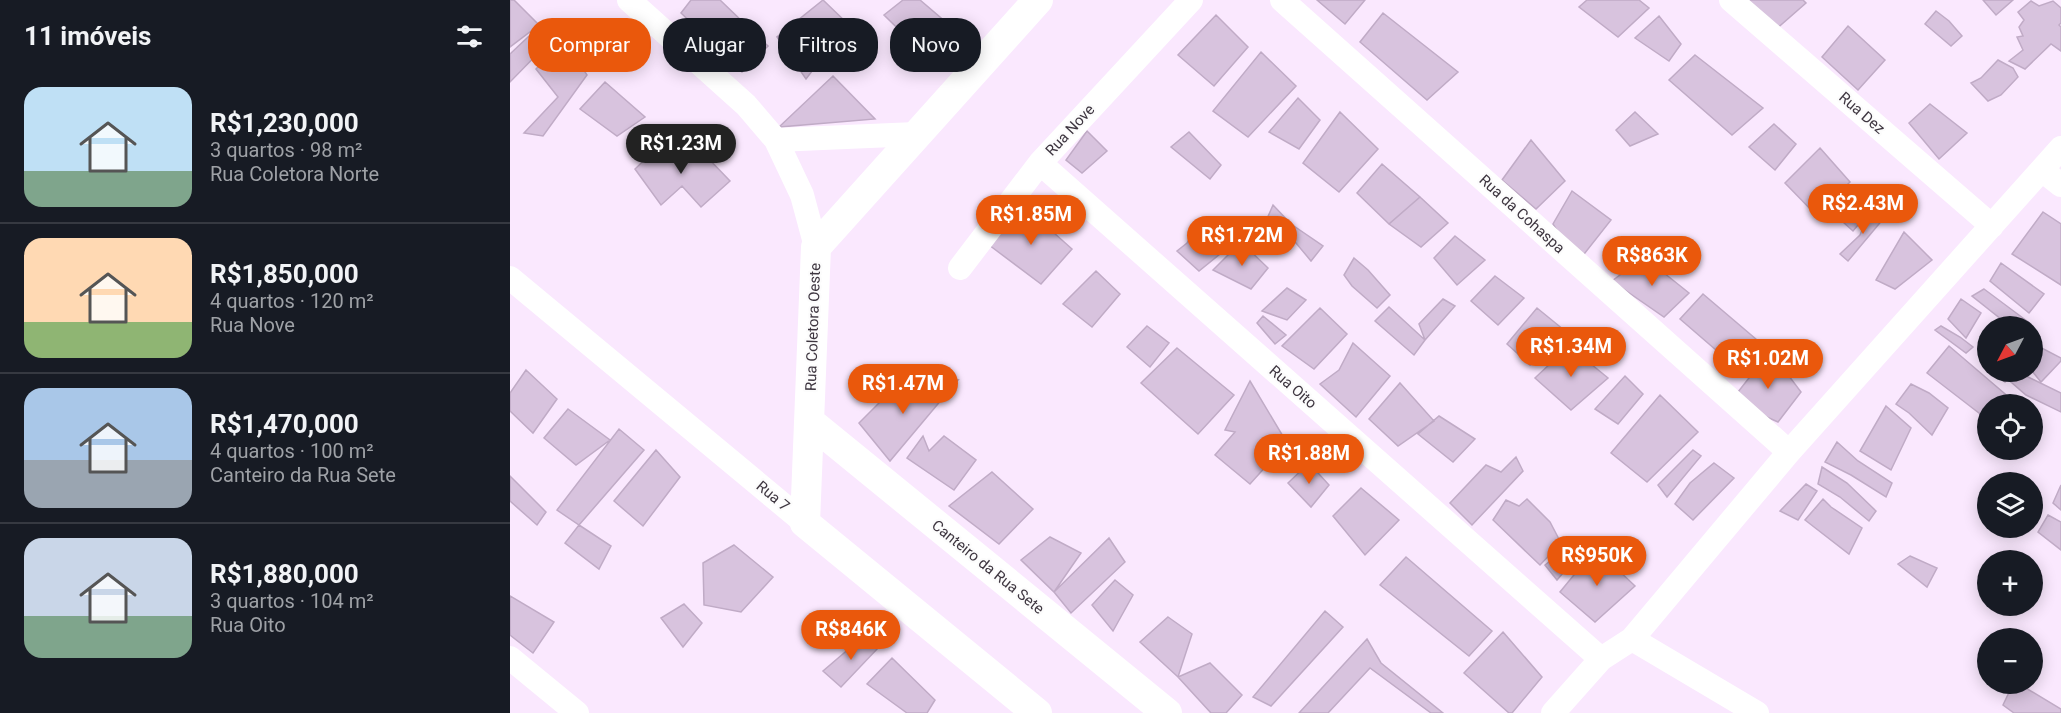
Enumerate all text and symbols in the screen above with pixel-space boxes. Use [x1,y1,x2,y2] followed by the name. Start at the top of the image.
[528,18,651,72] chip: Comprar
[663,18,766,72] chip: Alugar
[778,18,878,72] chip: Filtros
[890,18,981,72] chip: Novo
[453,20,486,53] icon: filters
[24,21,151,51] text: 11 imóveis
[1835,88,1889,138] street label: Rua Dez
[1042,101,1098,159] street label: Rua Nove
[210,108,359,138] text: R$1,230,000
[72,111,144,183] icon: home
[626,124,736,175] pin: R$1.23M
[640,131,722,155] text: R$1.23M
[210,138,362,162] text: 3 quartos · 98 m²
[210,162,379,186] text: Rua Coletora Norte
[1476,171,1568,257] street label: Rua da Cohaspa
[1808,184,1918,235] pin: R$2.43M
[1822,191,1904,215] text: R$2.43M
[976,195,1086,246] pin: R$1.85M
[990,202,1072,226] text: R$1.85M
[1187,216,1297,267] pin: R$1.72M
[1201,223,1283,247] text: R$1.72M
[1603,236,1701,287] pin: R$863K
[1616,243,1688,267] text: R$863K
[210,259,359,289] text: R$1,850,000
[72,262,144,334] icon: home
[802,263,824,391] street label: Rua Coletora Oeste
[210,289,374,313] text: 4 quartos · 120 m²
[210,313,295,337] text: Rua Nove
[1977,316,2043,382] north arrow
[1977,316,2043,694] map controls
[1516,327,1626,378] pin: R$1.34M
[1530,334,1612,358] text: R$1.34M
[1713,339,1823,390] pin: R$1.02M
[1727,346,1809,370] text: R$1.02M
[1266,362,1320,412] street label: Rua Oito
[848,364,958,415] pin: R$1.47M
[862,371,944,395] text: R$1.47M
[1977,394,2043,460] button: locate
[210,409,359,439] text: R$1,470,000
[72,412,144,484] icon: home
[1254,434,1364,485] pin: R$1.88M
[210,439,374,463] text: 4 quartos · 100 m²
[1268,441,1350,465] text: R$1.88M
[210,463,396,487] text: Canteiro da Rua Sete
[1977,472,2043,538] button: layers
[753,477,793,515] street label: Rua 7
[928,516,1048,618] street label: Canteiro da Rua Sete
[1548,536,1646,587] pin: R$950K
[1561,543,1633,567] text: R$950K
[1977,550,2043,616] button: +
[210,559,359,589] text: R$1,880,000
[72,562,144,634] icon: home
[210,589,374,613] text: 3 quartos · 104 m²
[802,610,900,661] pin: R$846K
[210,613,286,637] text: Rua Oito
[815,617,887,641] text: R$846K
[1977,628,2043,694] button: −

